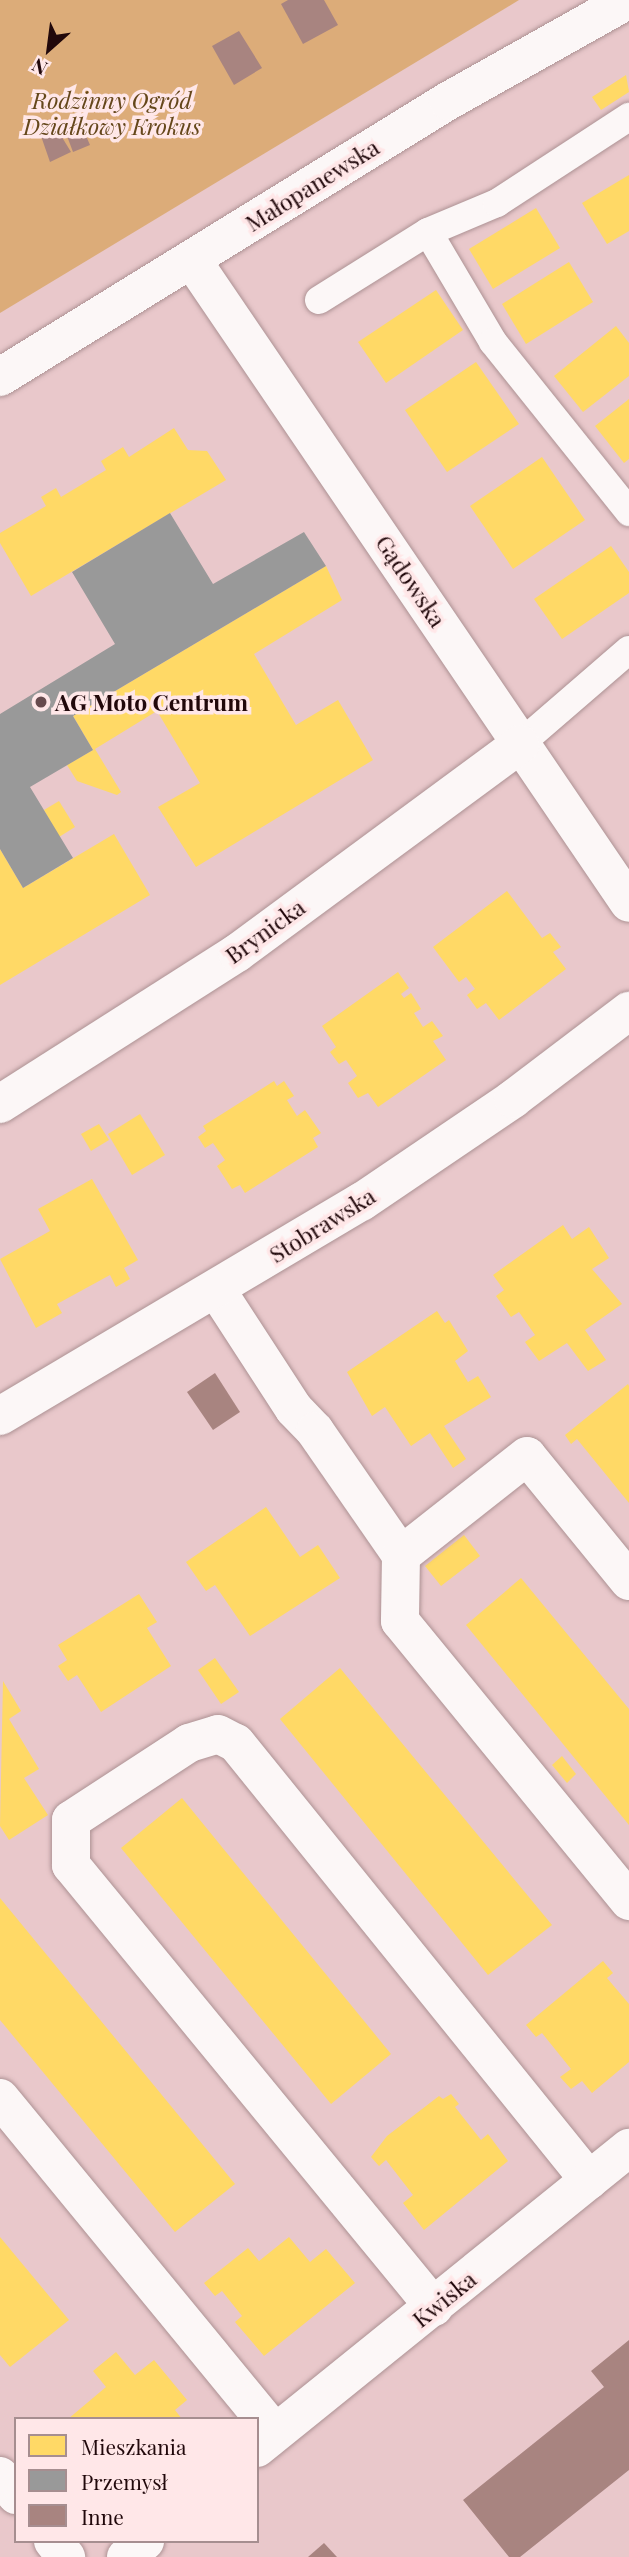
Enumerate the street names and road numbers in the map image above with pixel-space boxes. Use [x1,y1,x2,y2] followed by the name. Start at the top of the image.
[240,133,384,237] street label: Małopanewska
[370,530,452,632] street label: Gądowska
[220,893,310,969] street label: Brynicka
[264,1182,380,1268] street label: Stobrawska
[407,2265,481,2333] street label: Kwiska

